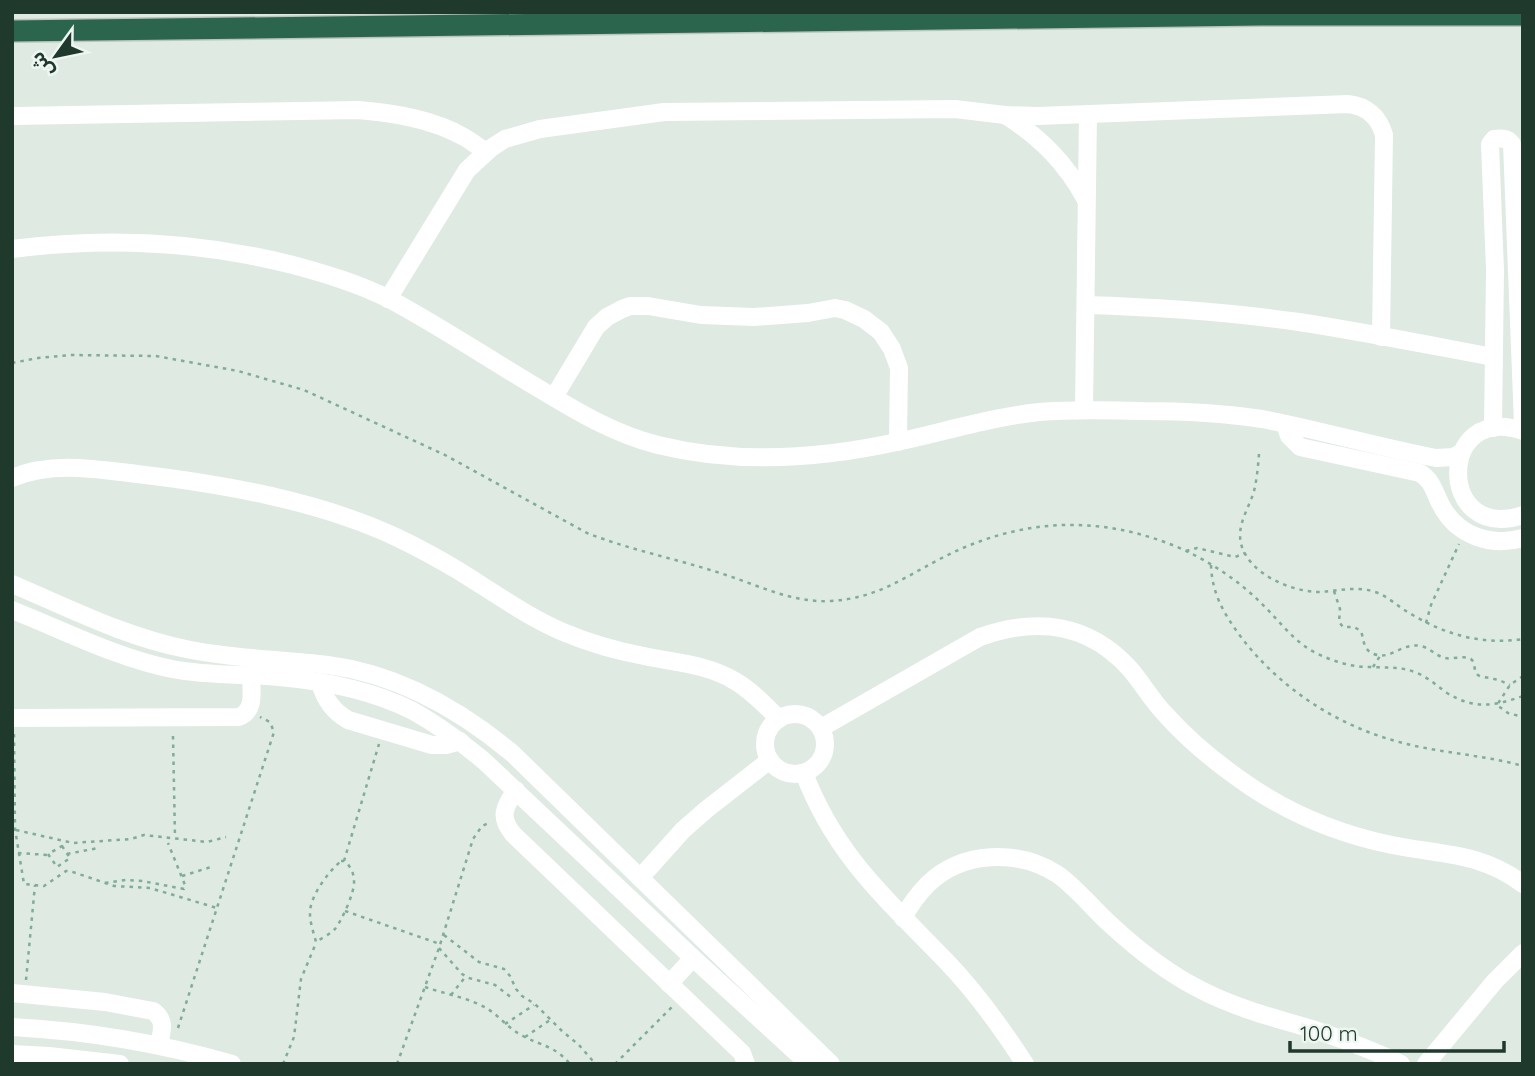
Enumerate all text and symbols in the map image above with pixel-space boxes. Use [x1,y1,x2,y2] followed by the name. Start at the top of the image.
[21,21,91,91] north arrow
[25,48,59,83] text: ش
[1290,1010,1504,1054] scale bar
[1300,1020,1358,1046] text: 100 m

